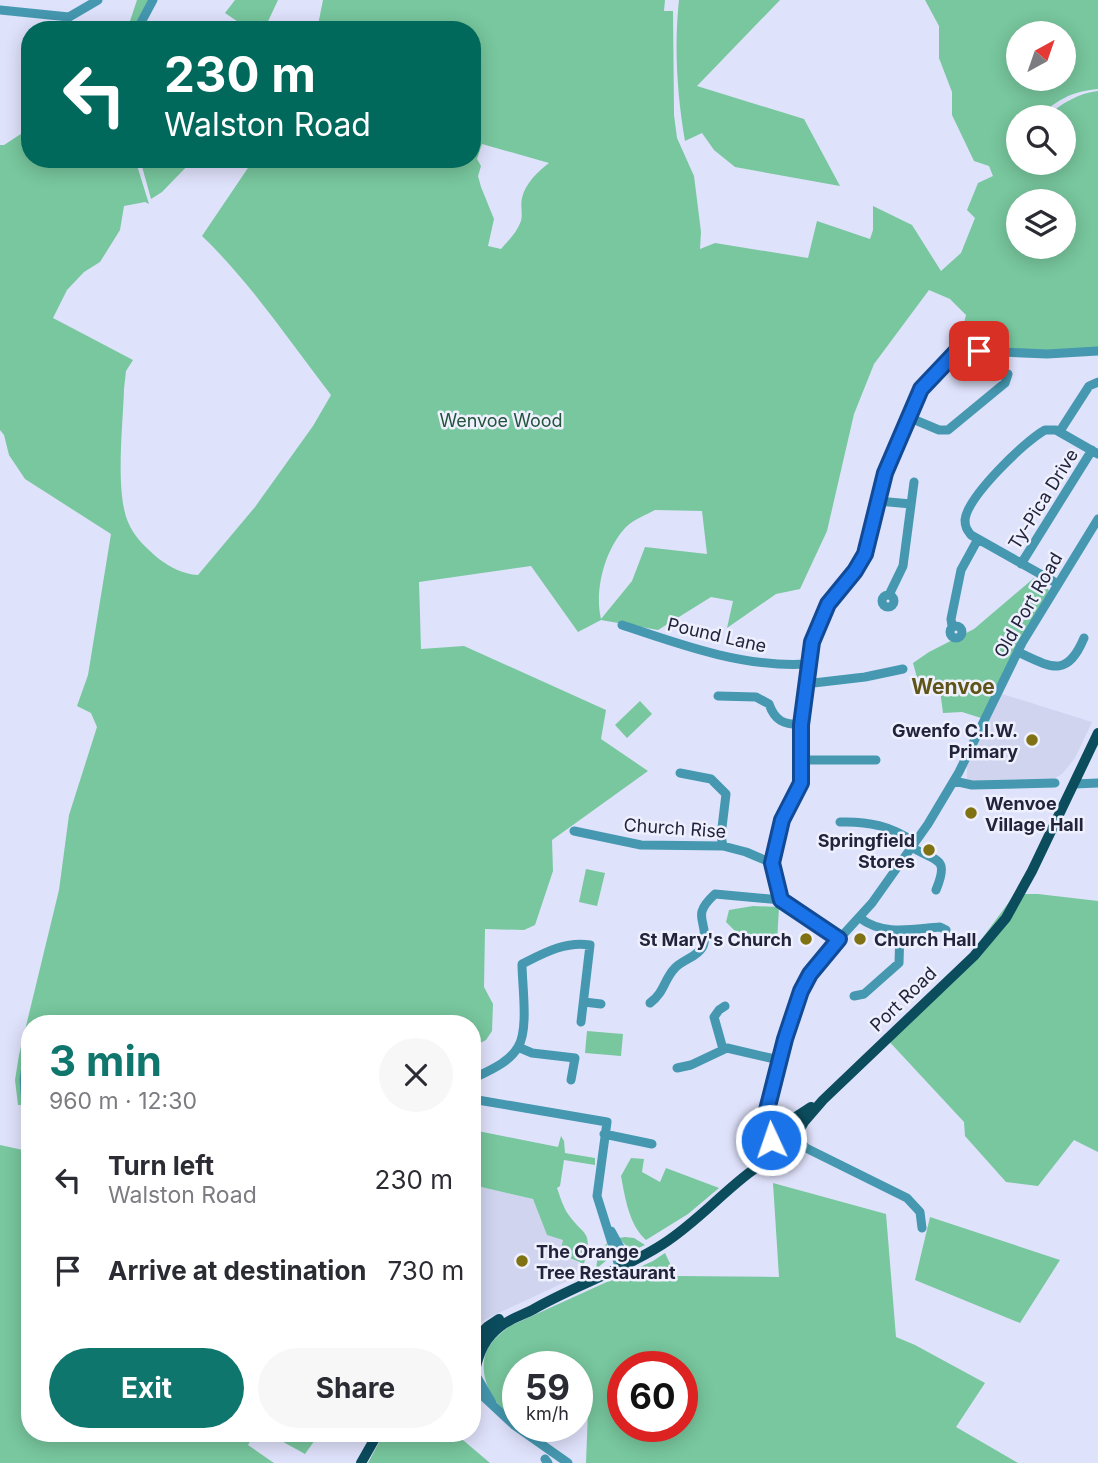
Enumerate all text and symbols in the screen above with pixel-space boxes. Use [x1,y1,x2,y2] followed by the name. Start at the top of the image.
[1006,21,1076,91] north arrow
[1006,21,1076,259] map controls
[164,45,316,104] text: 230 m
[49,49,140,140] icon: left
[164,105,371,144] text: Walston Road
[1006,105,1076,175] button: search
[1006,189,1076,259] button: layers
[949,321,1009,381] pin
[960,332,998,370] icon: arrive
[439,410,563,431] park label: Wenvoe Wood
[1004,445,1082,553] street label: Ty-Pica Drive
[989,549,1067,661] street label: Old Port Road
[665,613,769,657] street label: Pound Lane
[911,674,995,699] district label: Wenvoe
[892,720,1018,762] place label: Gwenfo C.I.W. Primary
[1024,732,1040,748] marker: Gwenfo C.I.W. Primary
[985,793,1084,835] place label: Wenvoe Village Hall
[963,805,979,821] marker: Wenvoe Village Hall
[623,814,727,842] street label: Church Rise
[818,830,915,872] place label: Springfield Stores
[921,842,937,858] marker: Springfield Stores
[639,929,792,950] place label: St Mary's Church
[874,929,976,950] place label: Church Hall
[798,931,814,947] marker: St Mary's Church
[852,931,868,947] marker: Church Hall
[866,962,940,1036] street label: Port Road
[49,1035,162,1086] text: 3 min
[379,1038,453,1112] button: close
[49,1087,197,1115] text: 960 m · 12:30
[734,1103,808,1177] position arrow
[108,1150,214,1181] text: Turn left
[49,1161,87,1199] icon: left
[375,1164,453,1195] text: 230 m
[108,1181,257,1209] text: Walston Road
[536,1241,676,1283] place label: The Orange Tree Restaurant
[49,1252,87,1290] icon: arrive
[514,1253,530,1269] marker: The Orange Tree Restaurant
[108,1255,367,1286] text: Arrive at destination
[388,1255,464,1286] text: 730 m
[49,1348,244,1428] button: Exit
[258,1348,453,1428] button: Share
[607,1351,698,1442] speed limit sign: 60
[525,1366,570,1408] text: 59
[526,1403,569,1424] text: km/h

